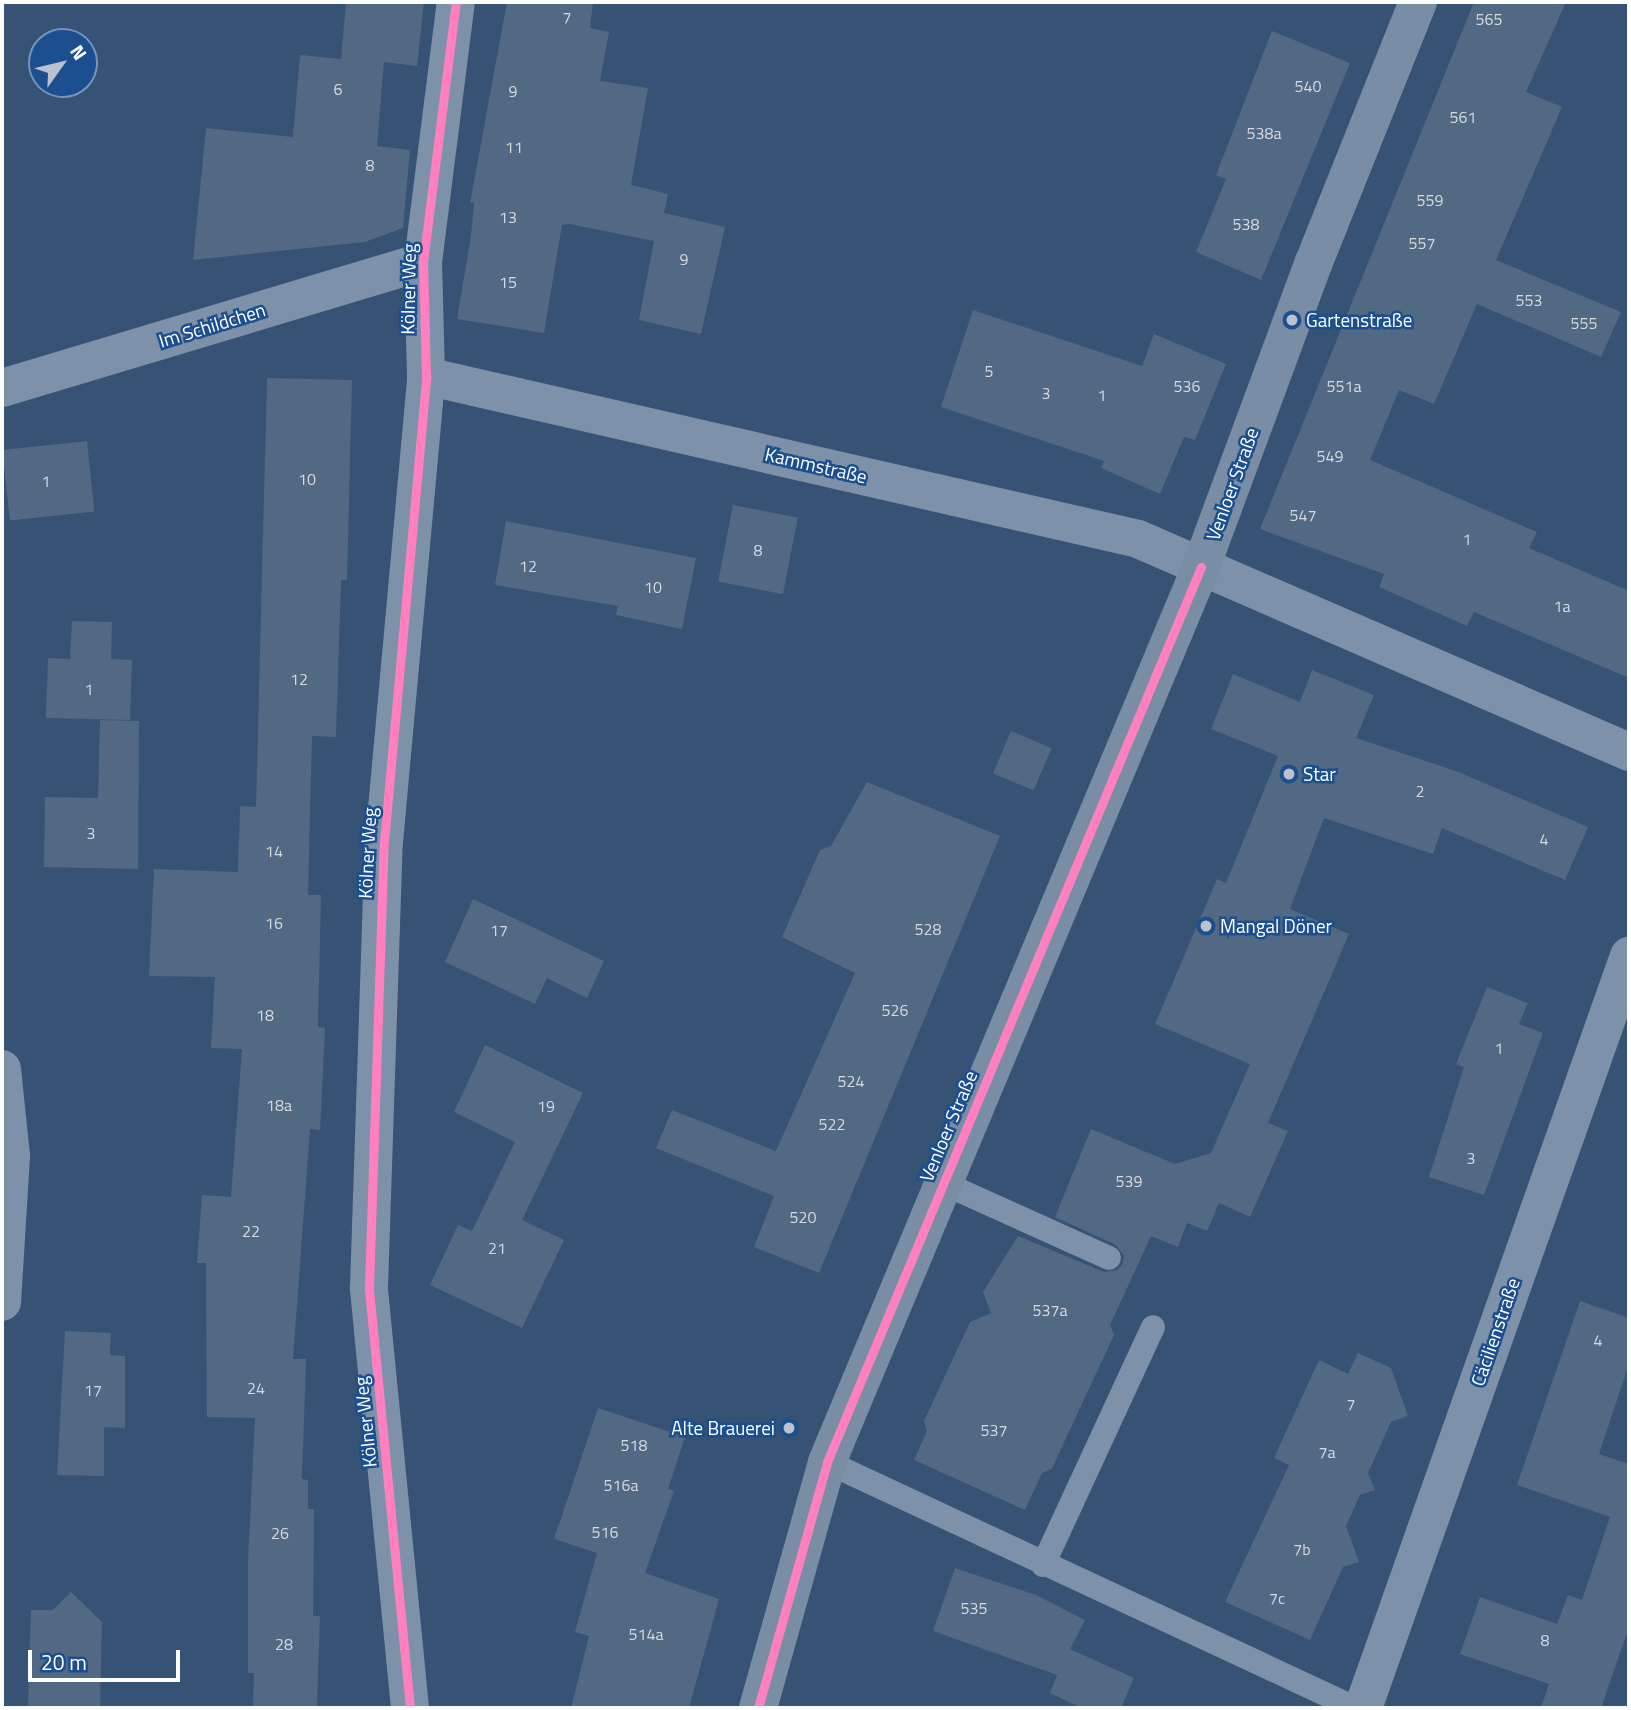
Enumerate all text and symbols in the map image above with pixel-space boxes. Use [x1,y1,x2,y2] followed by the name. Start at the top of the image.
[563,7,571,27] house number: 7
[1476,9,1502,29] house number: 565
[28,28,98,98] north arrow
[63,39,95,66] text: N
[1295,76,1321,96] house number: 540
[334,79,342,99] house number: 6
[509,81,517,101] house number: 9
[1450,107,1476,127] house number: 561
[1247,123,1281,143] house number: 538a
[505,137,523,157] house number: 11
[366,155,374,175] house number: 8
[1417,190,1443,210] house number: 559
[499,207,517,227] house number: 13
[1233,214,1259,234] house number: 538
[1409,233,1435,253] house number: 557
[396,243,420,335] street label: Kölner Weg
[680,249,688,269] house number: 9
[499,272,517,292] house number: 15
[1516,290,1542,310] house number: 553
[156,298,268,352] street label: Im Schildchen
[1306,309,1412,331] place label: Gartenstraße
[1284,312,1300,328] marker: Gartenstraße
[1571,313,1597,333] house number: 555
[985,361,993,381] house number: 5
[1174,376,1200,396] house number: 536
[1327,376,1361,396] house number: 551a
[1042,383,1050,403] house number: 3
[1098,385,1106,405] house number: 1
[1201,424,1263,544] street label: Venloer Straße
[763,442,869,488] street label: Kammstraße
[1317,446,1343,466] house number: 549
[298,469,316,489] house number: 10
[42,471,50,491] house number: 1
[1290,505,1316,525] house number: 547
[1463,529,1471,549] house number: 1
[754,540,762,560] house number: 8
[519,556,537,576] house number: 12
[644,577,662,597] house number: 10
[1554,596,1570,616] house number: 1a
[290,669,308,689] house number: 12
[85,679,93,699] house number: 1
[1303,763,1336,785] place label: Star
[1281,766,1297,782] marker: Star
[1416,781,1424,801] house number: 2
[353,807,381,899] street label: Kölner Weg
[87,823,95,843] house number: 3
[1540,829,1548,849] house number: 4
[265,841,283,861] house number: 14
[265,913,283,933] house number: 16
[1220,915,1332,937] place label: Mangal Döner
[1198,918,1214,934] marker: Mangal Döner
[915,919,941,939] house number: 528
[490,920,508,940] house number: 17
[882,1000,908,1020] house number: 526
[256,1005,274,1025] house number: 18
[1495,1038,1503,1058] house number: 1
[914,1067,982,1185] street label: Venloer Straße
[838,1071,864,1091] house number: 524
[266,1095,292,1115] house number: 18a
[537,1096,555,1116] house number: 19
[819,1114,845,1134] house number: 522
[1467,1148,1475,1168] house number: 3
[1116,1171,1142,1191] house number: 539
[790,1207,816,1227] house number: 520
[242,1221,260,1241] house number: 22
[488,1238,506,1258] house number: 21
[1466,1275,1524,1389] street label: Cäcilienstraße
[1033,1300,1067,1320] house number: 537a
[1594,1330,1602,1350] house number: 4
[349,1375,381,1469] street label: Kölner Weg
[247,1378,265,1398] house number: 24
[84,1380,102,1400] house number: 17
[1347,1394,1355,1414] house number: 7
[671,1417,775,1439] place label: Alte Brauerei
[781,1420,797,1436] marker: Alte Brauerei
[981,1420,1007,1440] house number: 537
[621,1435,647,1455] house number: 518
[1319,1442,1335,1462] house number: 7a
[604,1475,638,1495] house number: 516a
[592,1522,618,1542] house number: 516
[271,1523,289,1543] house number: 26
[1293,1539,1311,1559] house number: 7b
[1269,1588,1285,1608] house number: 7c
[961,1598,987,1618] house number: 535
[629,1624,663,1644] house number: 514a
[1541,1630,1549,1650] house number: 8
[275,1634,293,1654] house number: 28
[32,1636,184,1680] scale bar
[41,1646,87,1678] text: 20 m

